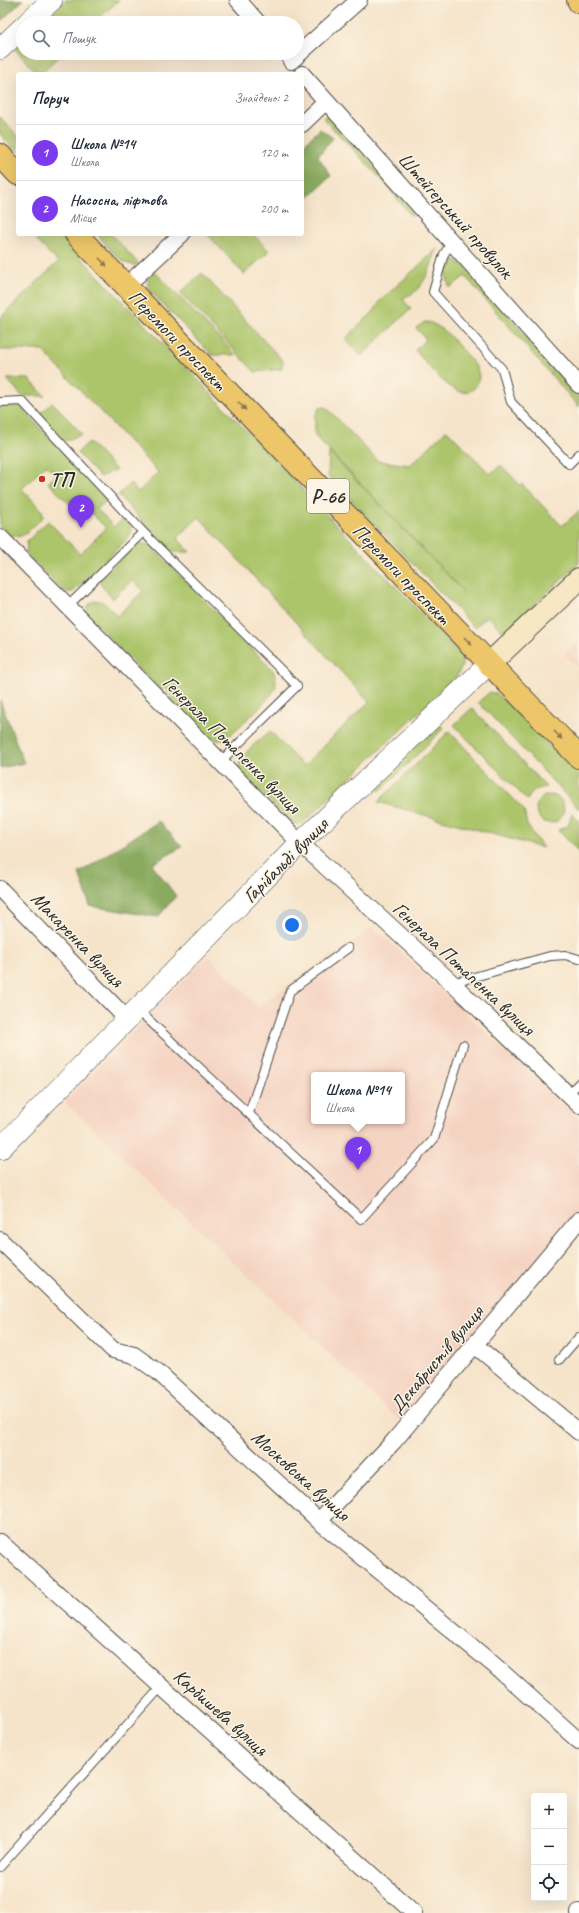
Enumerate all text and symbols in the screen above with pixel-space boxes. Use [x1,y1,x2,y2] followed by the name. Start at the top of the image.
[16,16,304,60] search box
[30,27,52,49] icon: search
[62,29,95,48] text: Пошук
[32,88,68,109] text: Поруч
[234,90,288,106] text: Знайдено: 2
[70,135,135,154] text: Школа №14
[42,145,48,161] text: 1
[260,145,288,161] text: 120 m
[393,147,520,285] street label: Штейгерський провулок
[70,154,99,170] text: Школа
[70,191,167,210] text: Насосна, ліфтова
[42,201,48,217] text: 2
[260,201,288,217] text: 200 m
[70,210,96,226] text: Місце
[98,257,108,267] one-way arrow
[123,284,233,397] street label: Перемоги проспект
[237,401,247,411] one-way arrow
[50,467,76,492] place label: ТП
[37,474,47,484] marker: ТП
[307,479,349,513] road number: Р-66
[68,495,94,528] pin: 2
[347,518,457,631] street label: Перемоги проспект
[463,636,473,646] one-way arrow
[157,670,307,820] street label: Генерала Потапенка вулиця
[553,730,562,740] one-way arrow
[237,811,335,908] street label: Гарібальді вулиця
[26,886,130,993] street label: Макаренка вулиця
[387,896,541,1042] street label: Генерала Потапенка вулиця
[282,915,302,935] your location
[311,1072,405,1124] popup
[325,1081,391,1100] text: Школа №14
[325,1100,354,1116] text: Школа
[345,1137,371,1170] pin: 1
[384,1299,490,1418] street label: Декабристів вулиця
[246,1425,357,1528] street label: Московська вулиця
[168,1663,274,1762] street label: Карбишева вулиця
[531,1793,567,1901] map controls
[531,1793,567,1829] button: +
[531,1829,567,1865] button: −
[531,1865,567,1901] button: locate

